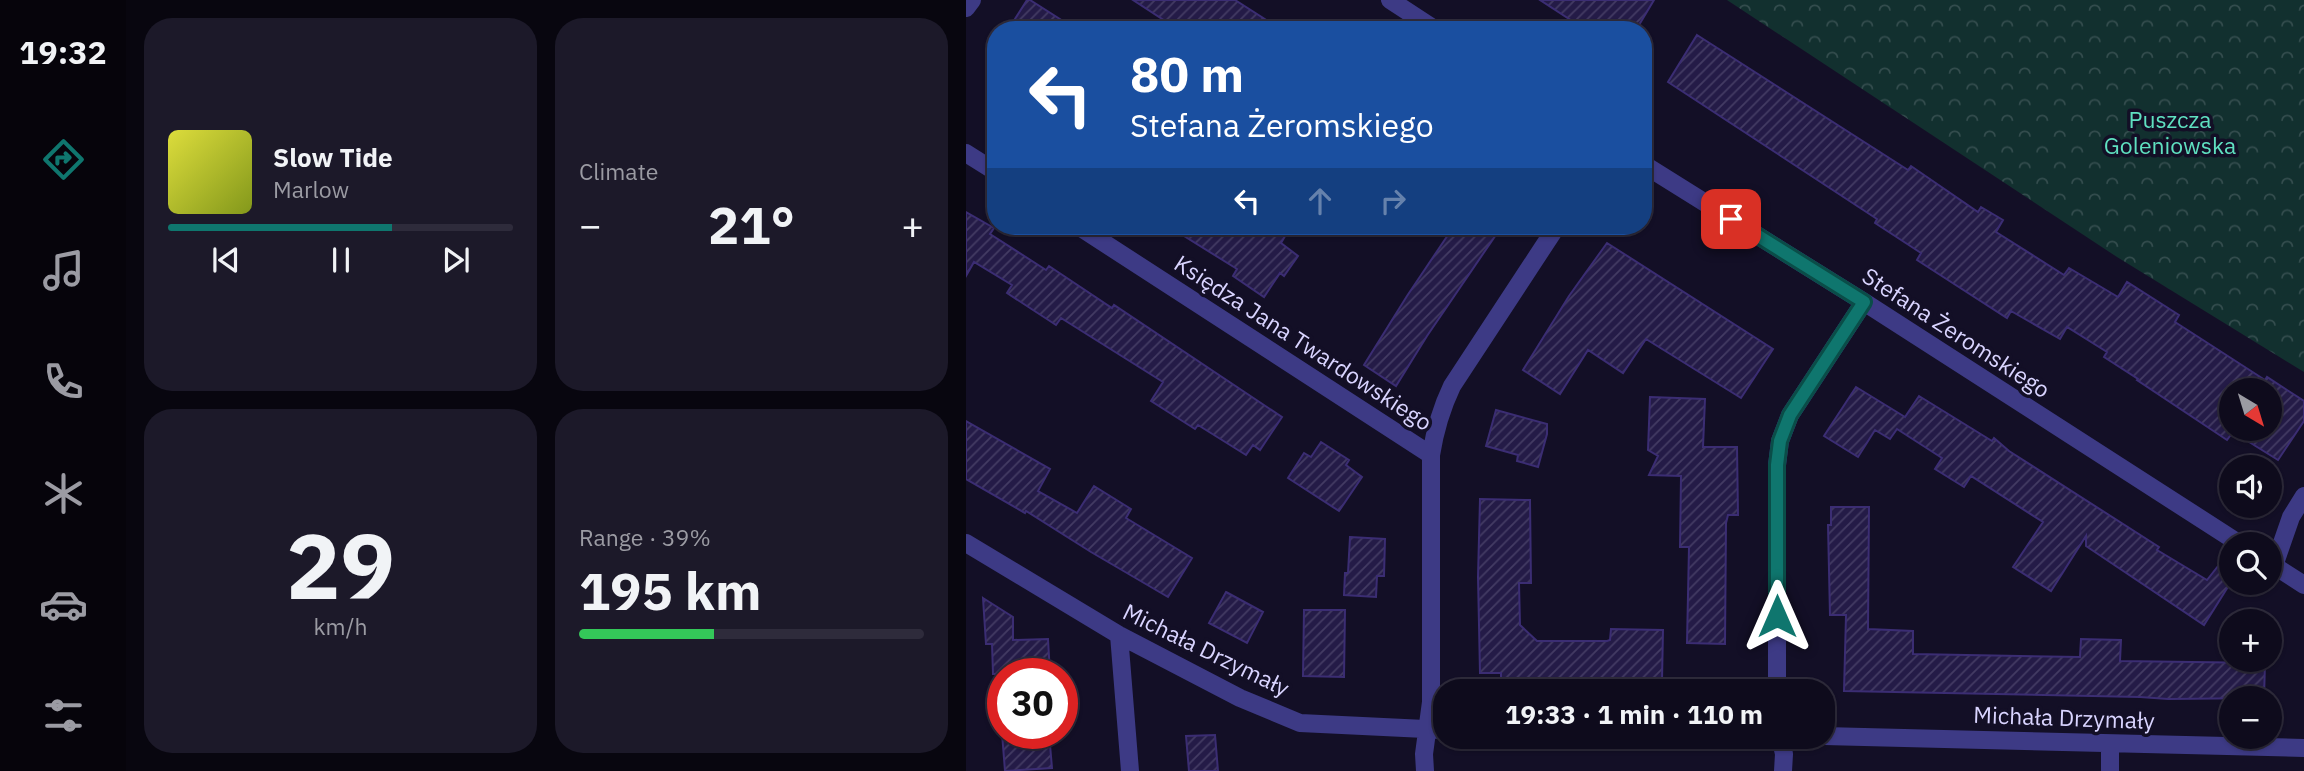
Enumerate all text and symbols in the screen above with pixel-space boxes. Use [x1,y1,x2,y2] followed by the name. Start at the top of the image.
[19,31,107,73] text: 19:32
[1130,42,1244,105] text: 80 m
[1015,49,1106,140] icon: left
[1130,104,1434,146] text: Stefana Żeromskiego
[2104,104,2236,160] park label: Puszcza Goleniowska
[39,135,88,184] icon: directions
[273,140,393,174] text: Slow Tide
[579,156,658,186] text: Climate
[273,174,349,204] text: Marlow
[1228,182,1266,220] icon: left
[1301,182,1339,220] icon: ahead
[1374,182,1412,220] icon: right
[1701,189,1761,249] pin
[708,191,795,258] text: 21°
[579,200,602,249] text: −
[901,200,924,249] text: +
[1712,200,1750,238] icon: arrive
[207,241,245,279] icon: previous
[322,241,360,279] icon: pause
[437,241,475,279] icon: next
[39,246,88,295] icon: music
[1169,248,1438,437] street label: Księdza Jana Twardowskiego
[1857,260,2056,404] street label: Stefana Żeromskiego
[39,357,88,406] icon: phone
[2219,378,2282,441] north arrow
[2219,378,2282,749] map controls
[2219,455,2282,518] button: sound
[39,469,88,518] icon: climate
[286,506,395,624] text: 29
[579,522,711,552] text: Range · 39%
[2219,532,2282,595] button: search
[579,557,761,624] text: 195 km
[1740,579,1814,653] position arrow
[39,580,88,629] icon: car
[1118,596,1295,703] street label: Michała Drzymały
[2219,609,2282,672] button: +
[313,611,368,641] text: km/h
[987,658,1078,749] speed limit sign: 30
[2219,686,2282,749] button: −
[39,691,88,740] icon: filters
[1505,697,1763,731] text: 19:33 · 1 min · 110 m
[1973,699,2156,735] street label: Michała Drzymały

